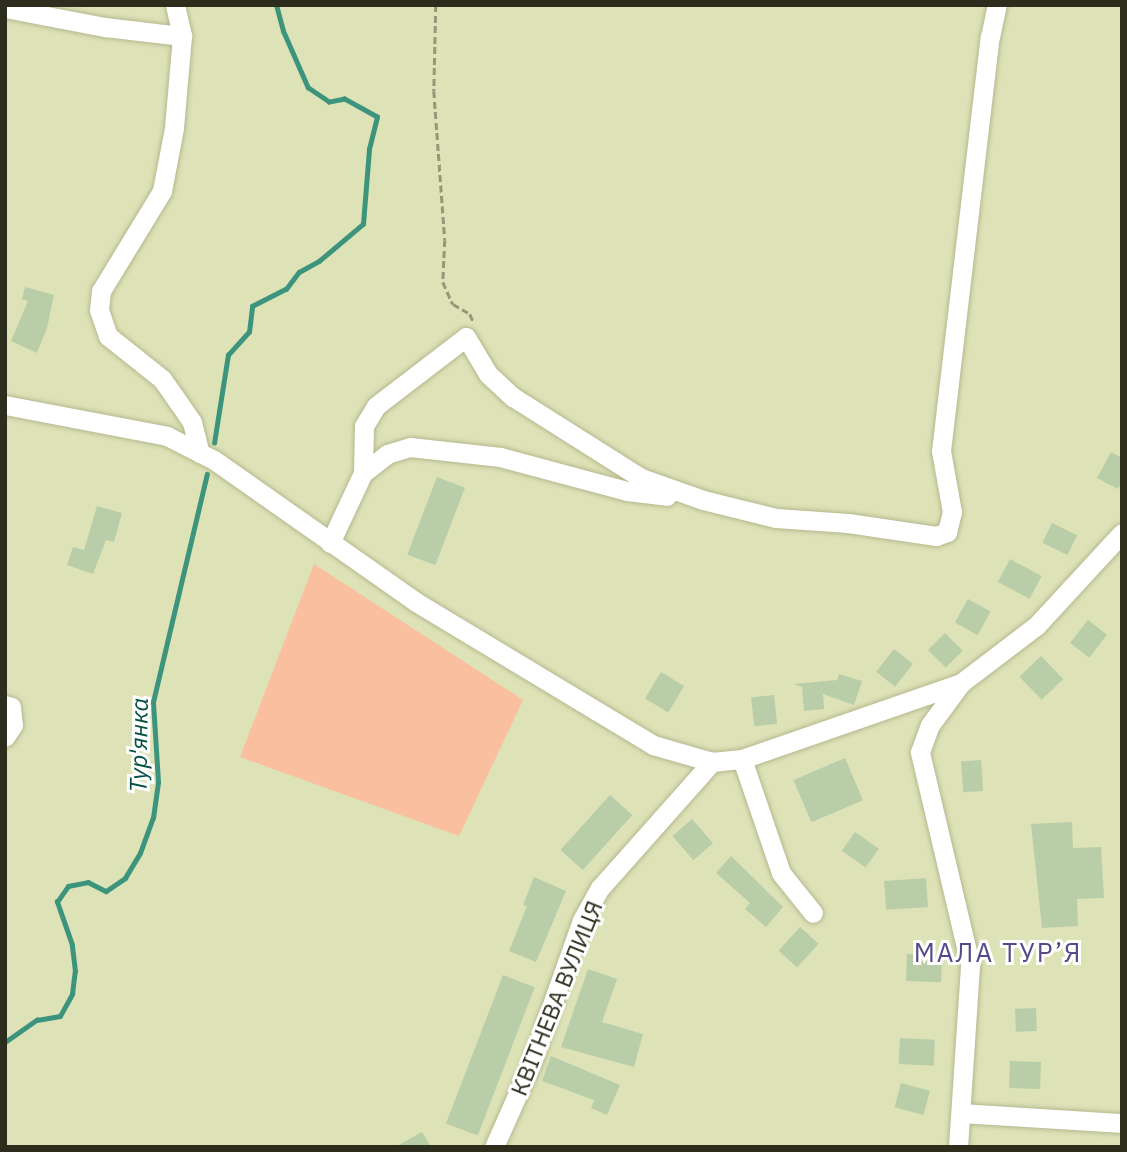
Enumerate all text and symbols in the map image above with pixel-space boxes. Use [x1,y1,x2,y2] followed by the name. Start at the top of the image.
[124,697,154,793] water label: Тур'янка
[504,897,608,1099] street label: КВІТНЕВА ВУЛИЦЯ
[915,937,1081,969] district label: МАЛА ТУР’Я

